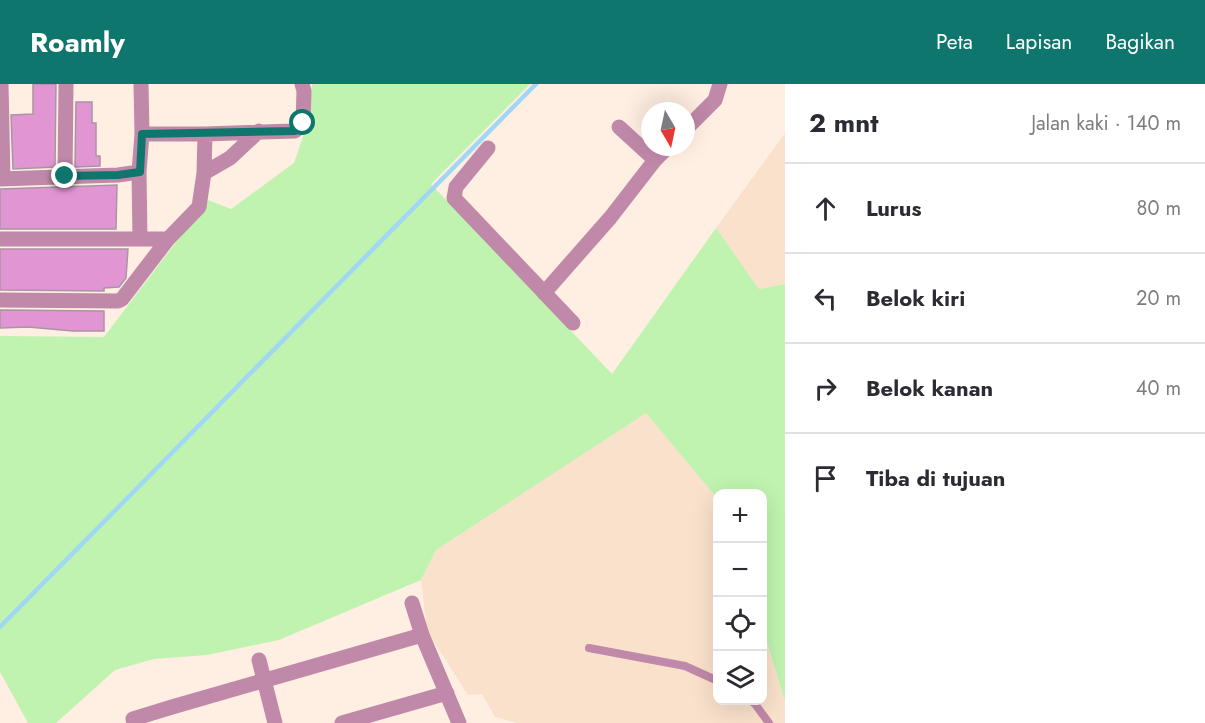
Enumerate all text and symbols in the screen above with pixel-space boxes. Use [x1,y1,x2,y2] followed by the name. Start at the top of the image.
[30,22,125,63] text: Roamly
[936,27,973,57] text: Peta
[1006,27,1072,57] text: Lapisan
[1105,27,1175,57] text: Bagikan
[641,102,695,156] north arrow
[809,104,878,142] text: 2 mnt
[289,109,315,135] route start
[1031,109,1181,138] text: Jalan kaki · 140 m
[51,162,77,188] route end
[809,192,842,225] icon: ahead
[866,192,922,224] text: Lurus
[1136,194,1181,223] text: 80 m
[809,282,842,315] icon: left
[866,282,965,314] text: Belok kiri
[1136,284,1181,313] text: 20 m
[809,372,842,405] icon: right
[866,372,993,404] text: Belok kanan
[1136,374,1181,403] text: 40 m
[809,462,842,495] icon: arrive
[866,462,1005,494] text: Tiba di tujuan
[713,489,767,705] map controls
[713,489,767,543] button: +
[713,543,767,597] button: −
[713,597,767,651] button: locate
[713,651,767,705] button: layers

